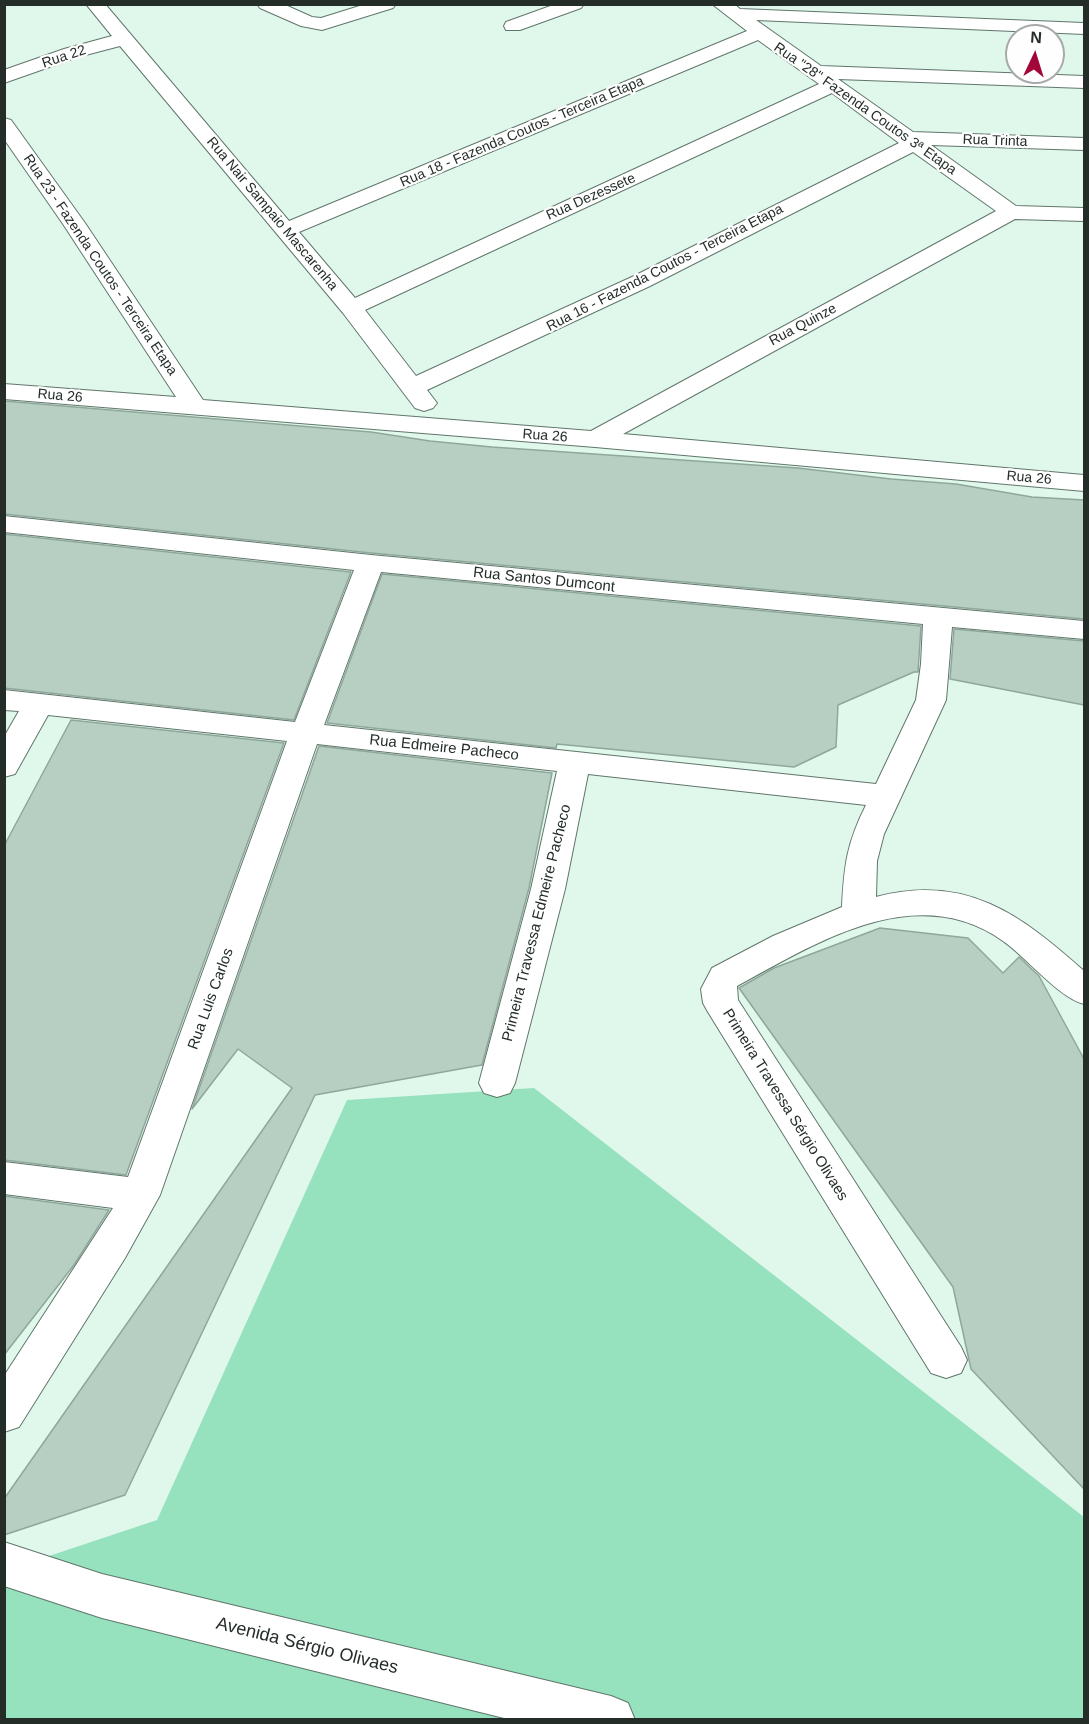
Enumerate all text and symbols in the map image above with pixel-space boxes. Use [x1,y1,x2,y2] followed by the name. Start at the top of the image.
[1005,24,1065,84] north arrow
[1030,29,1043,46] text: N
[770,39,960,179] street label: Rua "28" Fazenda Coutos 3ª Etapa
[40,42,88,72] street label: Rua 22
[398,73,646,191] street label: Rua 18 - Fazenda Coutos - Terceira Etapa
[962,131,1028,151] street label: Rua Trinta
[203,134,341,294] street label: Rua Nair Sampaio Mascarenha
[19,151,181,379] street label: Rua 23 - Fazenda Coutos - Terceira Etapa
[544,170,638,224] street label: Rua Dezessete
[544,201,786,335] street label: Rua 16 - Fazenda Coutos - Terceira Etapa
[766,300,840,350] street label: Rua Quinze
[37,386,83,406] street label: Rua 26
[522,426,568,446] street label: Rua 26
[1006,468,1052,488] street label: Rua 26
[472,564,616,596] street label: Rua Santos Dumcont
[368,731,520,765] street label: Rua Edmeire Pacheco
[499,803,575,1043] street label: Primeira Travessa Edmeire Pacheco
[184,946,238,1052] street label: Rua Luis Carlos
[718,1006,852,1204] street label: Primeira Travessa Sérgio Olivaes
[214,1613,400,1679] street label: Avenida Sérgio Olivaes

